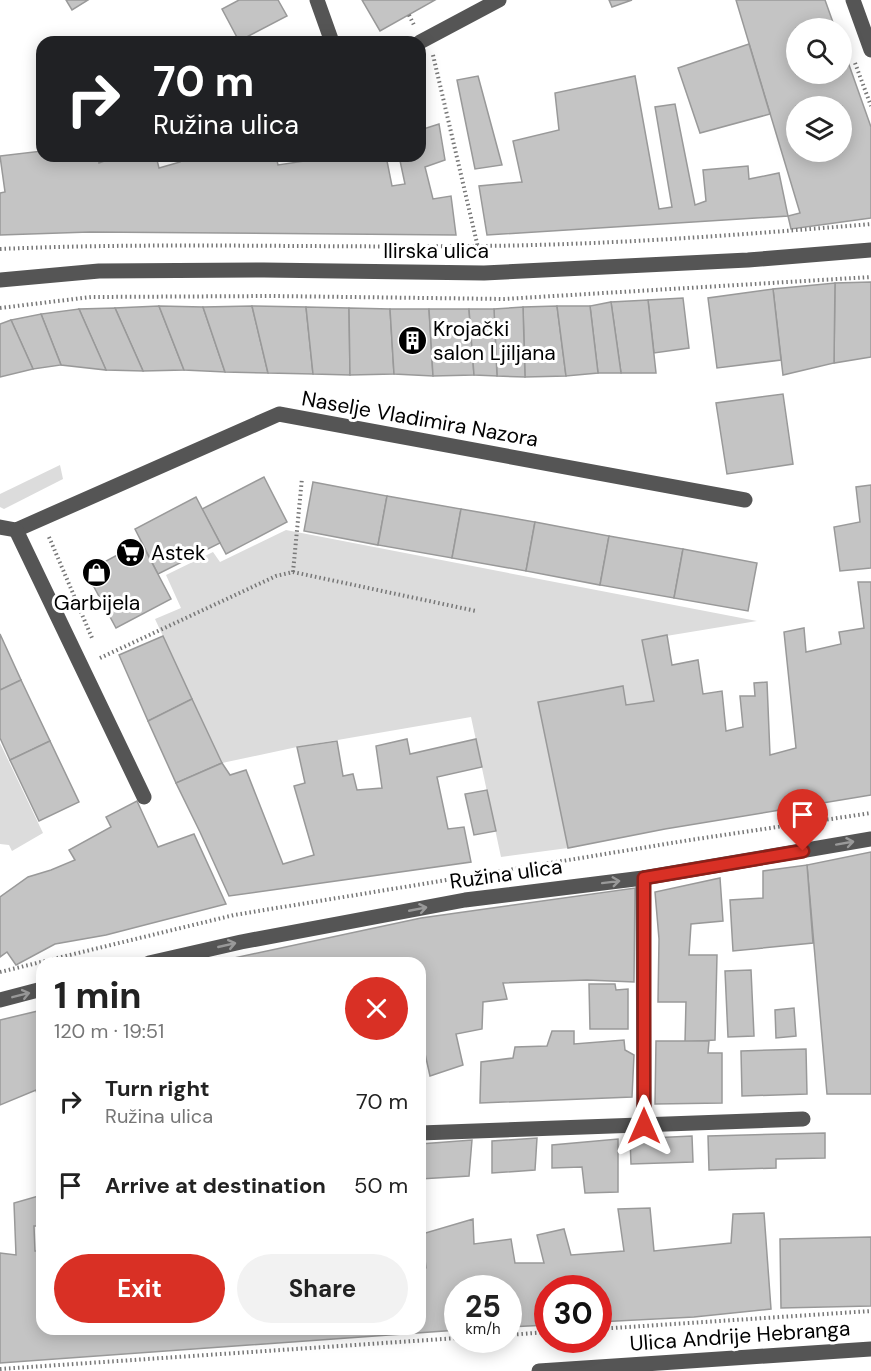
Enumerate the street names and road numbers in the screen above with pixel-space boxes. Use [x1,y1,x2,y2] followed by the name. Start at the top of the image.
[383,237,489,265] street label: Ilirska ulica
[299,384,541,454] street label: Naselje Vladimira Nazora
[448,852,564,896] street label: Ružina ulica
[629,1314,851,1358] street label: Ulica Andrije Hebranga

